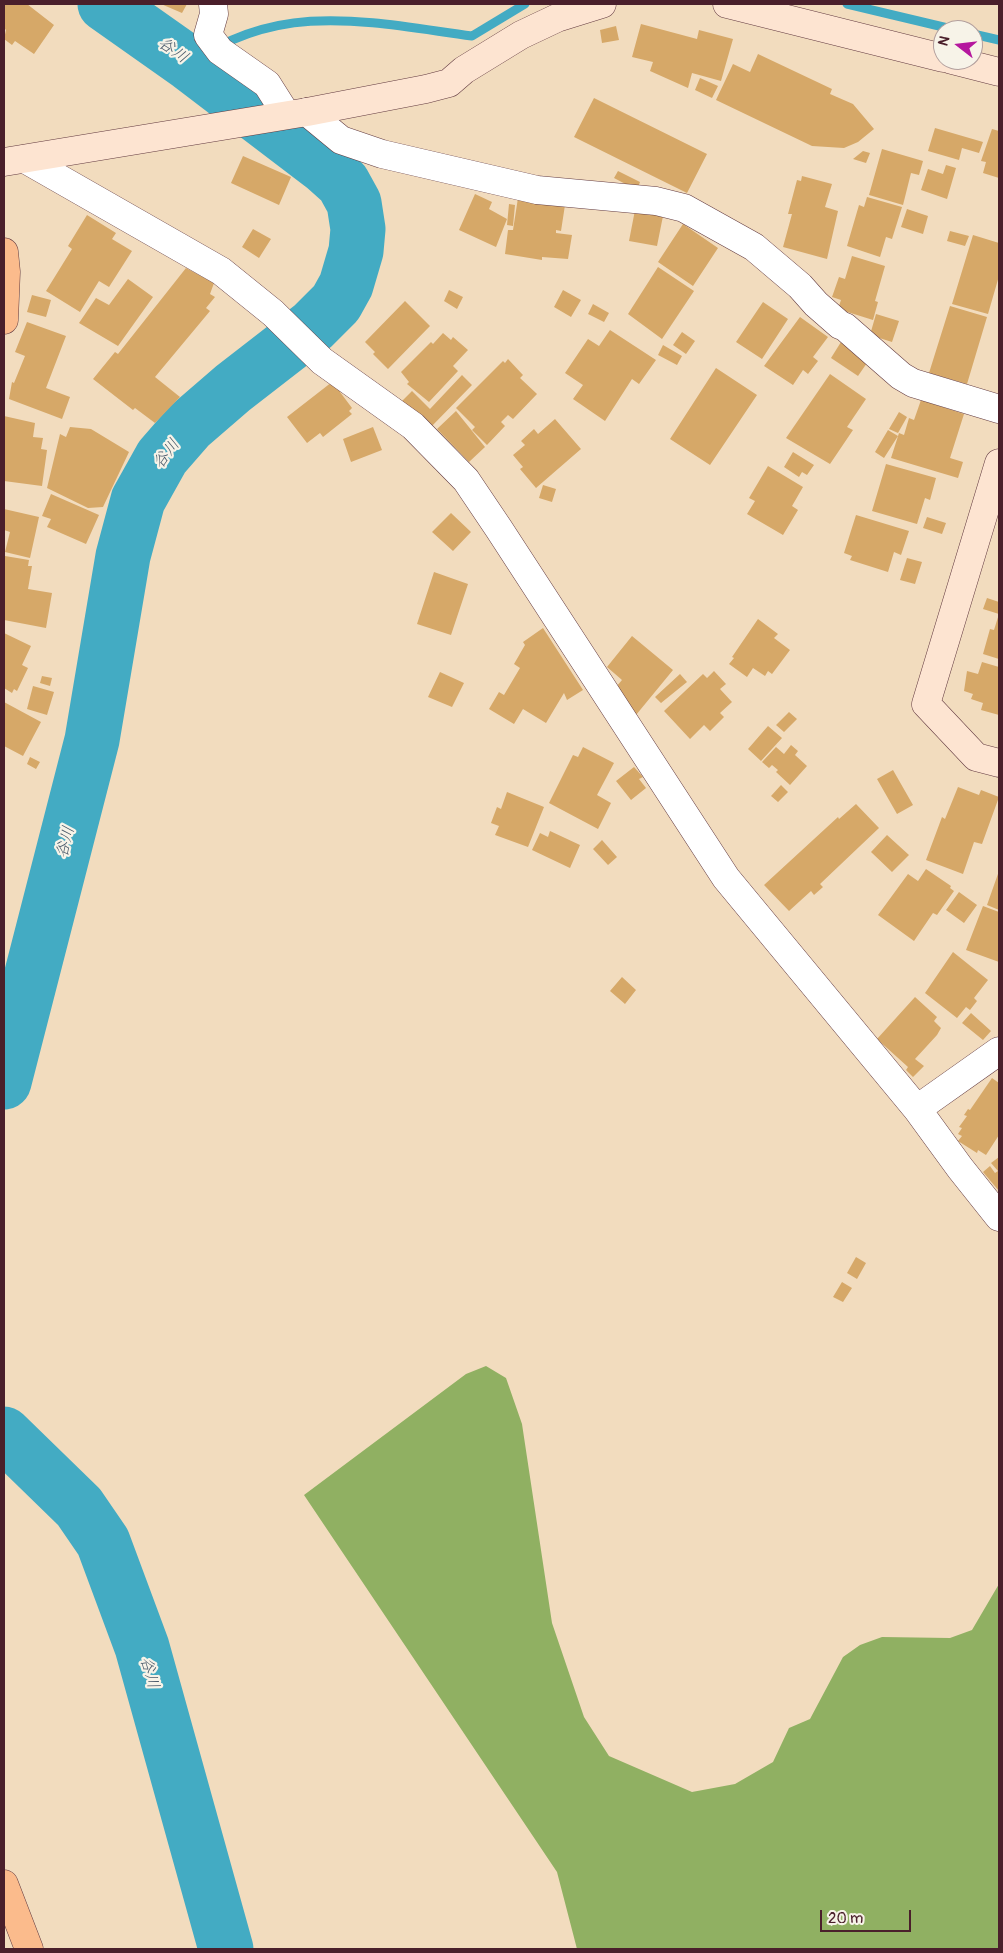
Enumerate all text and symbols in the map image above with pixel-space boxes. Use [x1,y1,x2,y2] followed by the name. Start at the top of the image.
[933,20,983,70] north arrow
[154,34,192,68] water label: 谷川
[935,34,954,48] text: N
[150,435,184,473] water label: 谷川
[53,824,79,860] water label: 谷川
[136,1655,162,1691] water label: 谷川
[823,1900,914,1932] scale bar
[828,1909,863,1928] text: 20 m

